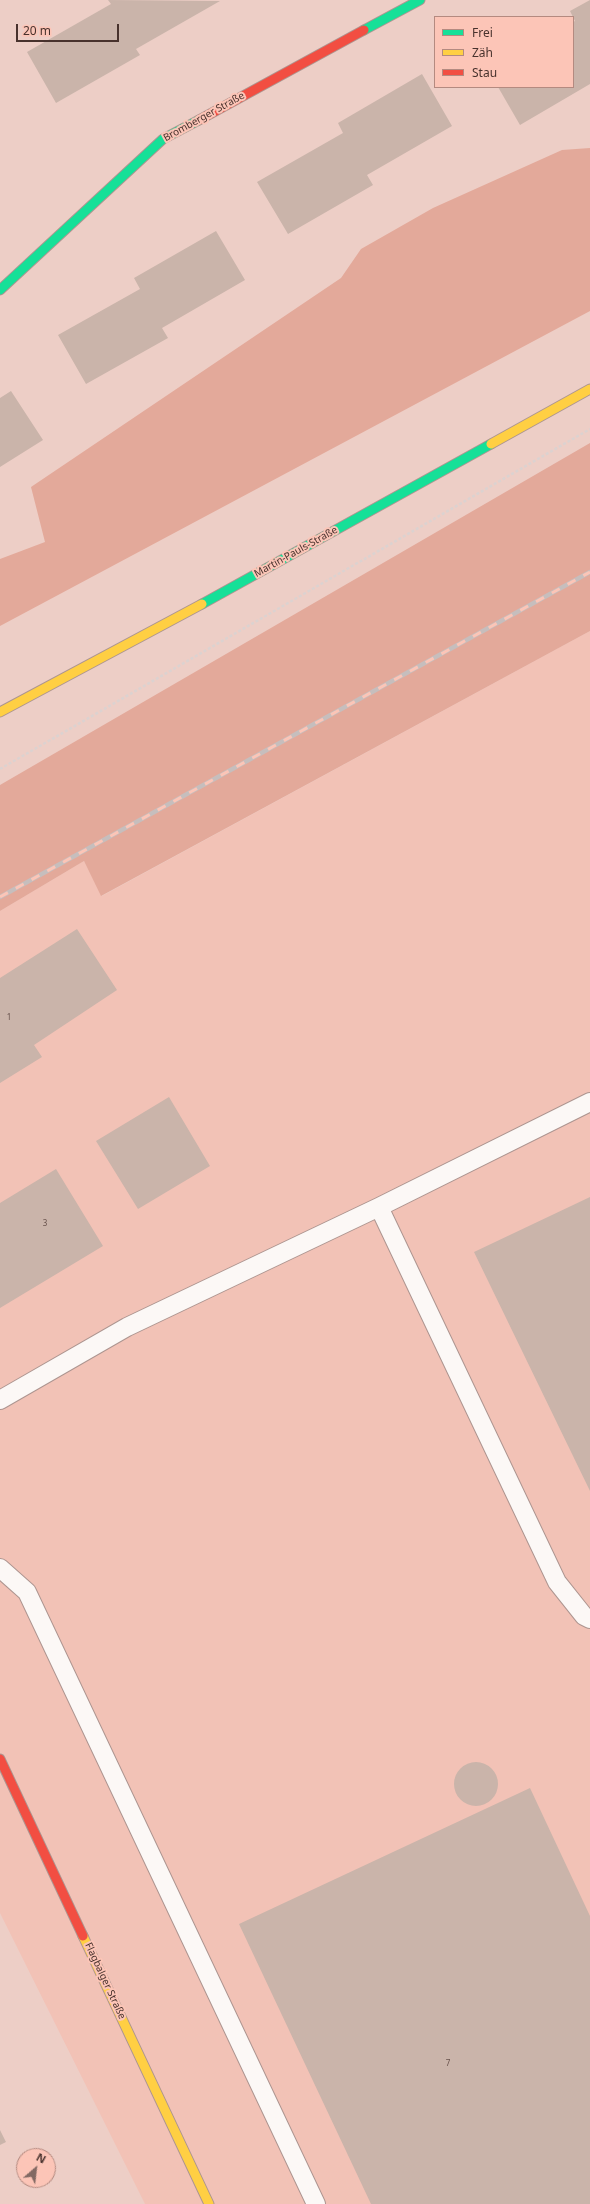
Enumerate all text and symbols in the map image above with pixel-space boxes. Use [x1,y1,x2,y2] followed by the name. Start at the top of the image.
[18,16,121,42] scale bar
[434,16,574,88] legend
[23,22,51,39] text: 20 m
[472,24,493,41] text: Frei
[472,44,493,61] text: Zäh
[472,64,497,81] text: Stau
[161,90,247,144] street label: Bromberger Straße
[252,524,340,580] street label: Martin-Pauls-Straße
[7,1013,11,1023] house number: 1
[43,1219,47,1229] house number: 3
[82,1941,128,2021] street label: Flagbalger Straße
[446,2059,450,2069] house number: 7
[16,2148,56,2188] north arrow
[34,2149,49,2167] text: N

